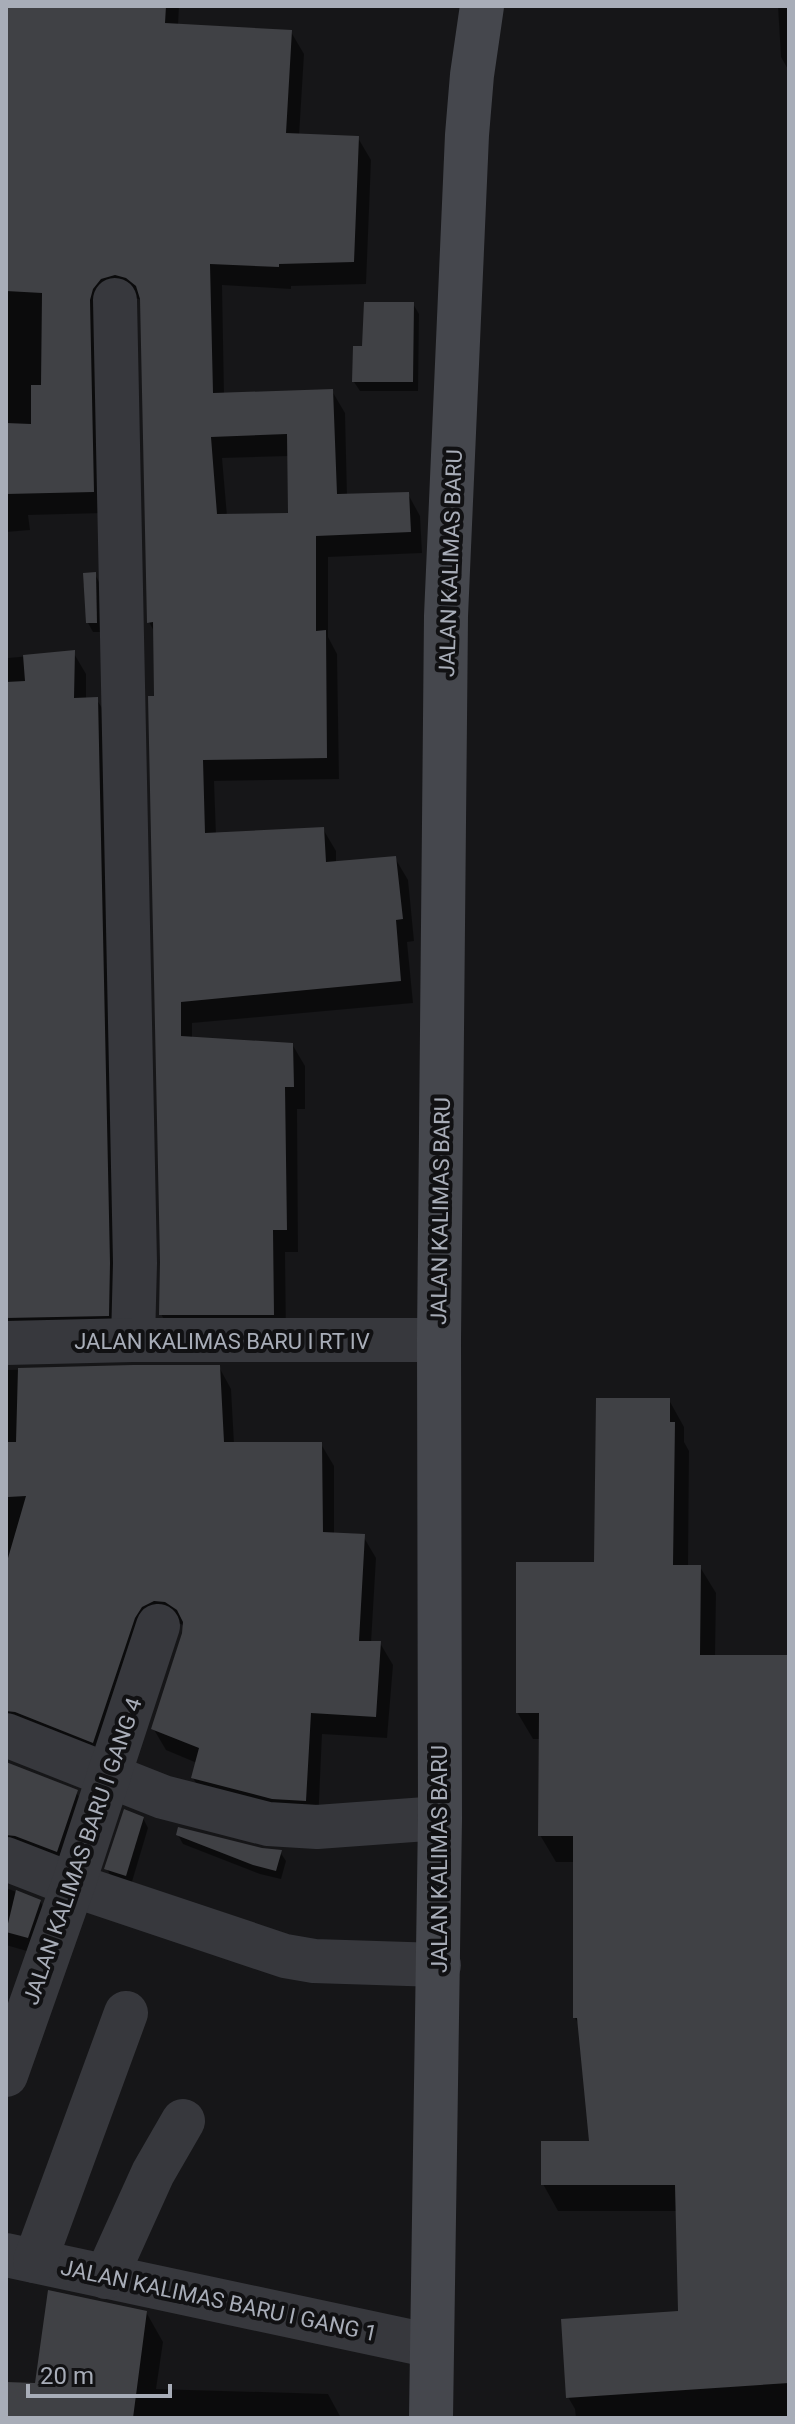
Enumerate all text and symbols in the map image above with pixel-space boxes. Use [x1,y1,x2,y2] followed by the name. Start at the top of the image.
[434,449,467,677] street label: JALAN KALIMAS BARU
[426,1097,455,1325] street label: JALAN KALIMAS BARU
[74,1329,370,1354] street label: JALAN KALIMAS BARU I RT IV
[18,1695,147,2008] street label: JALAN KALIMAS BARU I GANG 4
[427,1745,452,1973] street label: JALAN KALIMAS BARU
[58,2255,379,2346] street label: JALAN KALIMAS BARU I GANG 1
[28,2348,170,2398] scale bar
[40,2362,94,2390] text: 20 m

